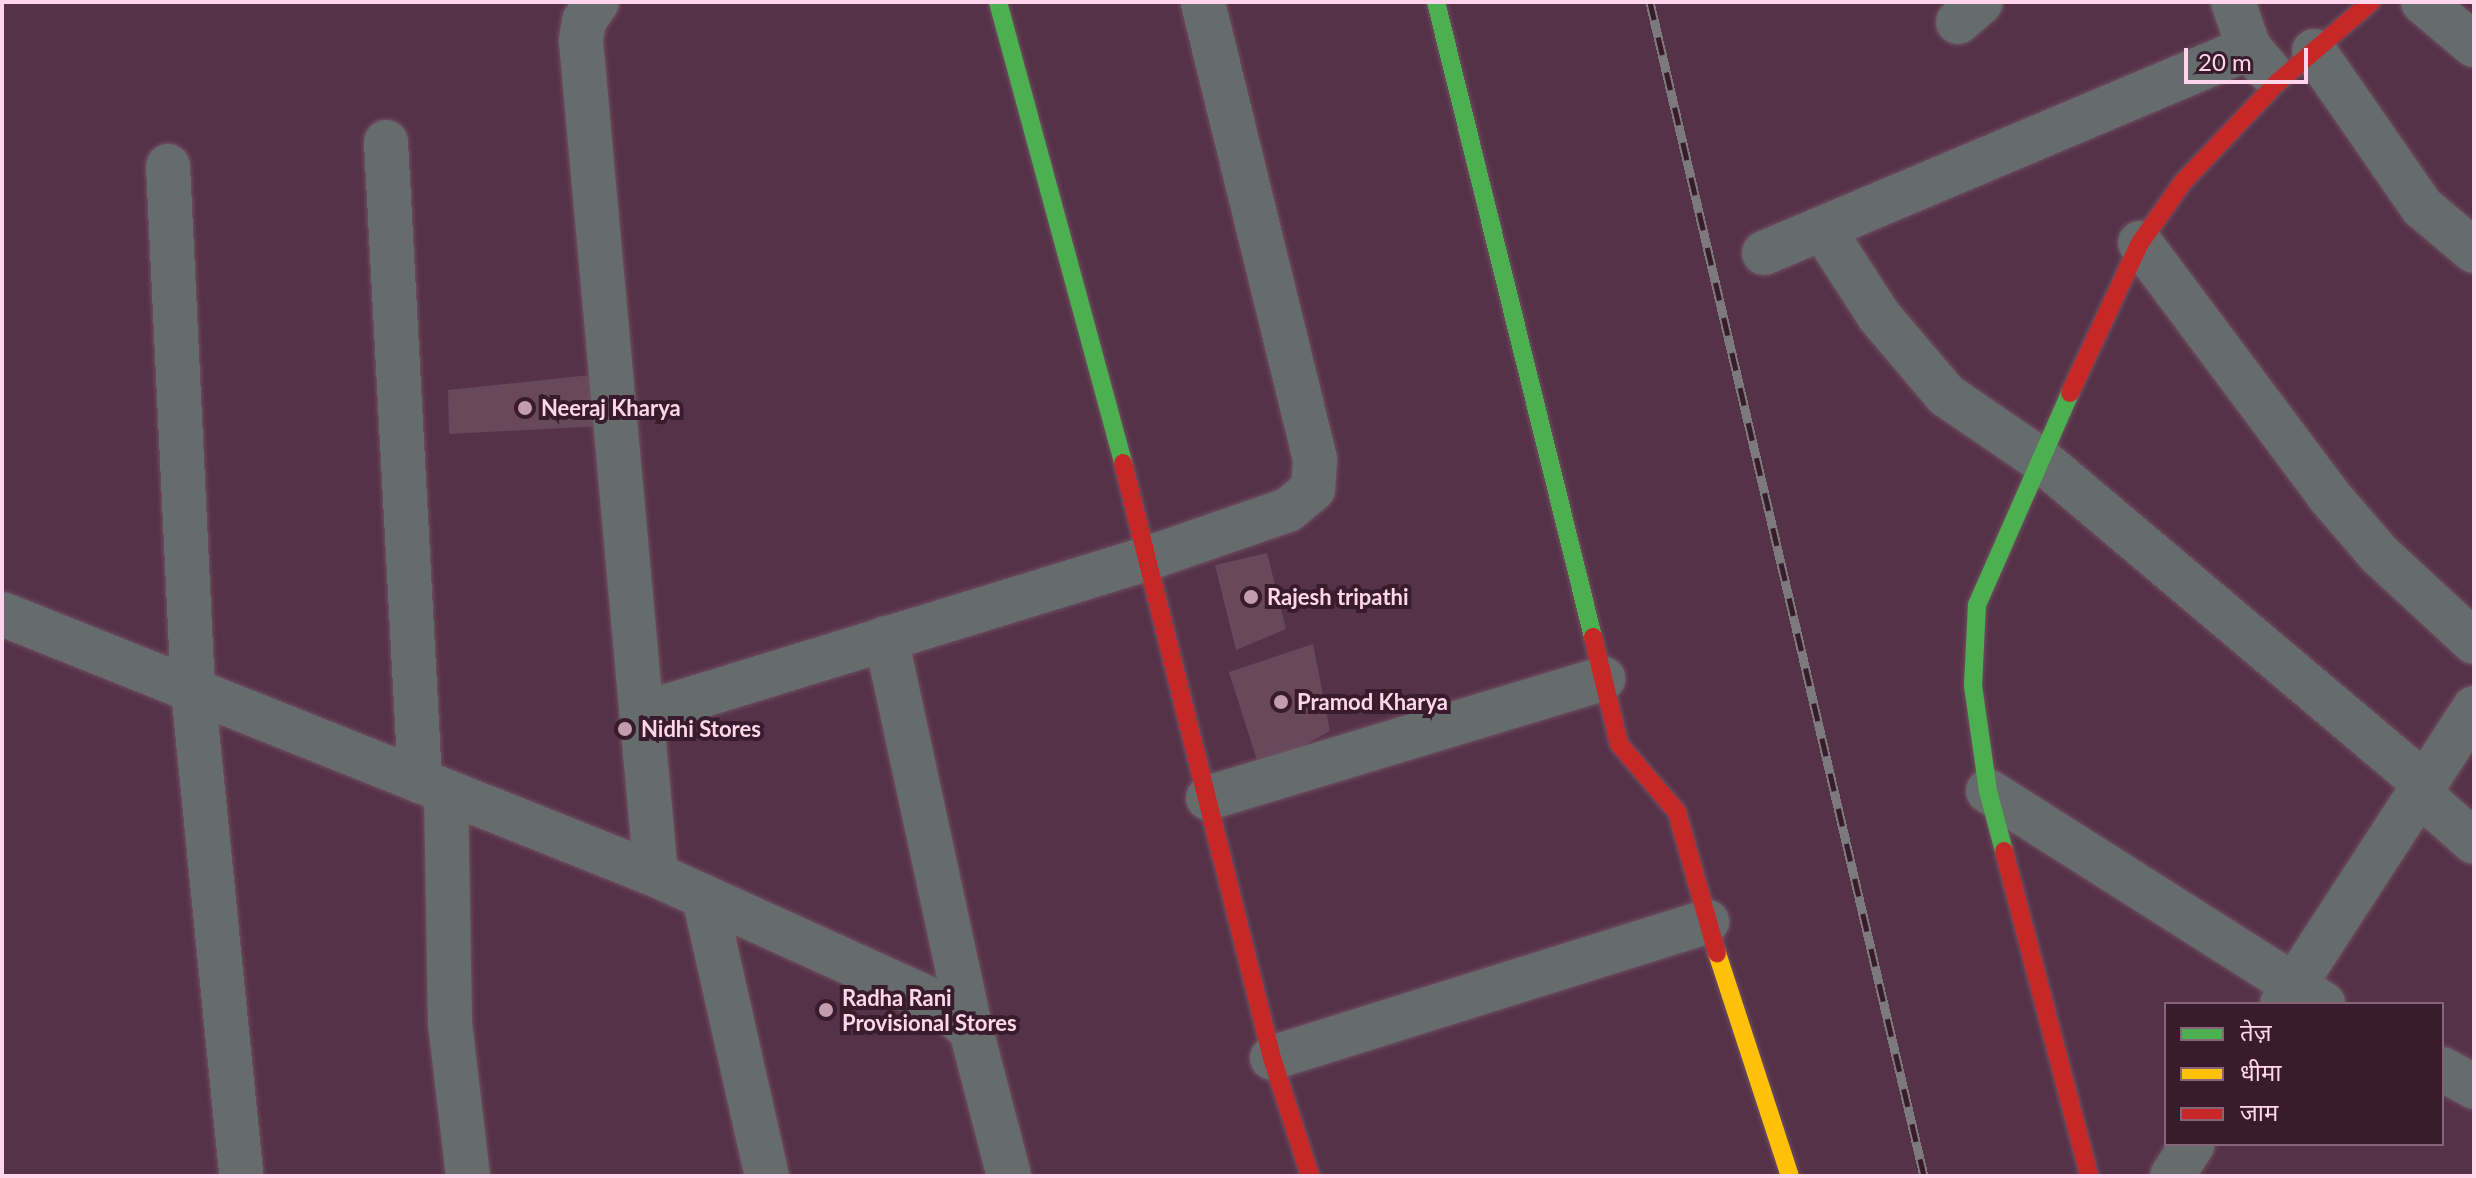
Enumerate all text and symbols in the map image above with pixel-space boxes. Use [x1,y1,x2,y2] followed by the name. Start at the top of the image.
[2188,32,2312,82] scale bar
[2198,47,2252,76] text: 20 m
[541,395,681,421] place label: Neeraj Kharya
[516,399,534,417] marker: Neeraj Kharya
[1267,584,1409,610] place label: Rajesh tripathi
[1242,588,1260,606] marker: Rajesh tripathi
[1297,689,1448,715] place label: Pramod Kharya
[1272,693,1290,711] marker: Pramod Kharya
[641,716,761,742] place label: Nidhi Stores
[616,720,634,738] marker: Nidhi Stores
[842,984,1017,1036] place label: Radha Rani Provisional Stores
[817,1001,835,1019] marker: Radha Rani Provisional Stores
[2164,1002,2444,1146] legend
[2240,1017,2272,1046] text: तेज़
[2240,1057,2282,1086] text: धीमा
[2240,1097,2278,1126] text: जाम

